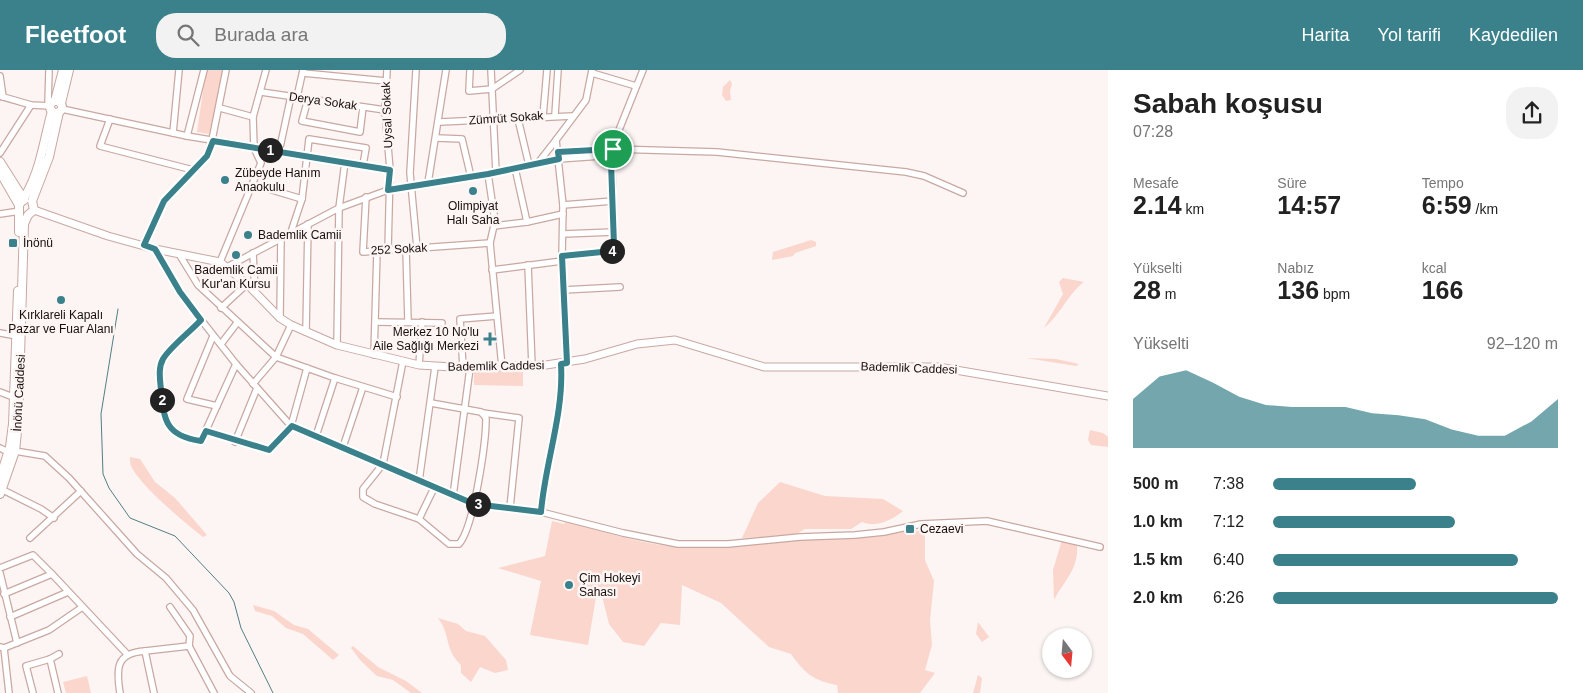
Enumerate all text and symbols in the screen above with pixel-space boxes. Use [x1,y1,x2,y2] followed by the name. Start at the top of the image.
[156,13,506,58] search box
[25,21,126,48] text: Fleetfoot
[174,21,202,49] icon: search
[214,24,308,45] text: Burada ara
[1302,25,1350,45] text: Harita
[1378,25,1441,45] text: Yol tarifi
[1469,25,1558,45] text: Kaydedilen
[379,80,395,149] street label: Uysal Sokak
[1506,87,1558,139] button: share
[1133,88,1323,119] text: Sabah koşusu
[288,89,359,113] street label: Derya Sokak
[468,108,545,128] street label: Zümrüt Sokak
[1133,123,1173,140] text: 07:28
[592,128,634,170] pin
[599,135,627,163] icon: arrive
[258,138,282,162] pin: 1
[267,142,274,158] text: 1
[235,166,320,194] place label: Zübeyde Hanım Anaokulu
[219,174,231,186] marker: Zübeyde Hanım Anaokulu
[1133,175,1179,191] text: Mesafe
[1277,175,1307,191] text: Süre
[1422,175,1464,191] text: Tempo
[467,185,479,197] marker: Olimpiyat Halı Saha
[1133,191,1182,219] text: 2.14
[1277,191,1341,219] text: 14:57
[1422,191,1472,219] text: 6:59
[447,199,500,227] place label: Olimpiyat Halı Saha
[1182,201,1204,217] text: km
[1472,201,1498,217] text: /km
[258,228,341,242] place label: Bademlik Camii
[242,229,254,241] marker: Bademlik Camii
[23,236,53,250] place label: İnönü
[7,237,19,249] marker: İnönü
[600,238,624,264] pin: 4
[370,240,429,257] street label: 252 Sokak
[609,243,616,259] text: 4
[230,249,242,261] marker: Bademlik Camii Kur'an Kursu
[1133,260,1182,276] text: Yükselti
[1277,260,1314,276] text: Nabız
[1422,260,1447,276] text: kcal
[194,263,278,291] place label: Bademlik Camii Kur'an Kursu
[1133,276,1161,304] text: 28
[1277,276,1319,304] text: 136
[1422,276,1463,304] text: 166
[1161,286,1176,302] text: m
[1319,286,1350,302] text: bpm
[55,294,67,306] marker: Kırklareli Kapalı Pazar ve Fuar Alanı
[8,308,114,336] place label: Kırklareli Kapalı Pazar ve Fuar Alanı
[373,325,479,353] place label: Merkez 10 No'lu Aile Sağlığı Merkezi
[483,332,497,346] marker: Merkez 10 No'lu Aile Sağlığı Merkezi
[1133,335,1189,352] text: Yükselti
[1487,335,1558,352] text: 92–120 m
[10,354,28,432] street label: İnönü Caddesi
[448,358,544,374] street label: Bademlik Caddesi
[860,359,958,377] street label: Bademlik Caddesi
[150,388,174,412] pin: 2
[159,392,166,408] text: 2
[1133,475,1178,492] text: 500 m
[1213,475,1244,492] text: 7:38
[466,492,490,516] pin: 3
[475,496,482,512] text: 3
[1133,513,1183,530] text: 1.0 km
[1213,513,1244,530] text: 7:12
[920,522,963,536] place label: Cezaevi
[904,523,916,535] marker: Cezaevi
[1133,551,1183,568] text: 1.5 km
[1213,551,1244,568] text: 6:40
[579,571,640,599] place label: Çim Hokeyi Sahası
[563,579,575,591] marker: Çim Hokeyi Sahası
[1133,589,1183,606] text: 2.0 km
[1213,589,1244,606] text: 6:26
[1042,628,1092,678] north arrow
[1042,628,1092,678] map controls

